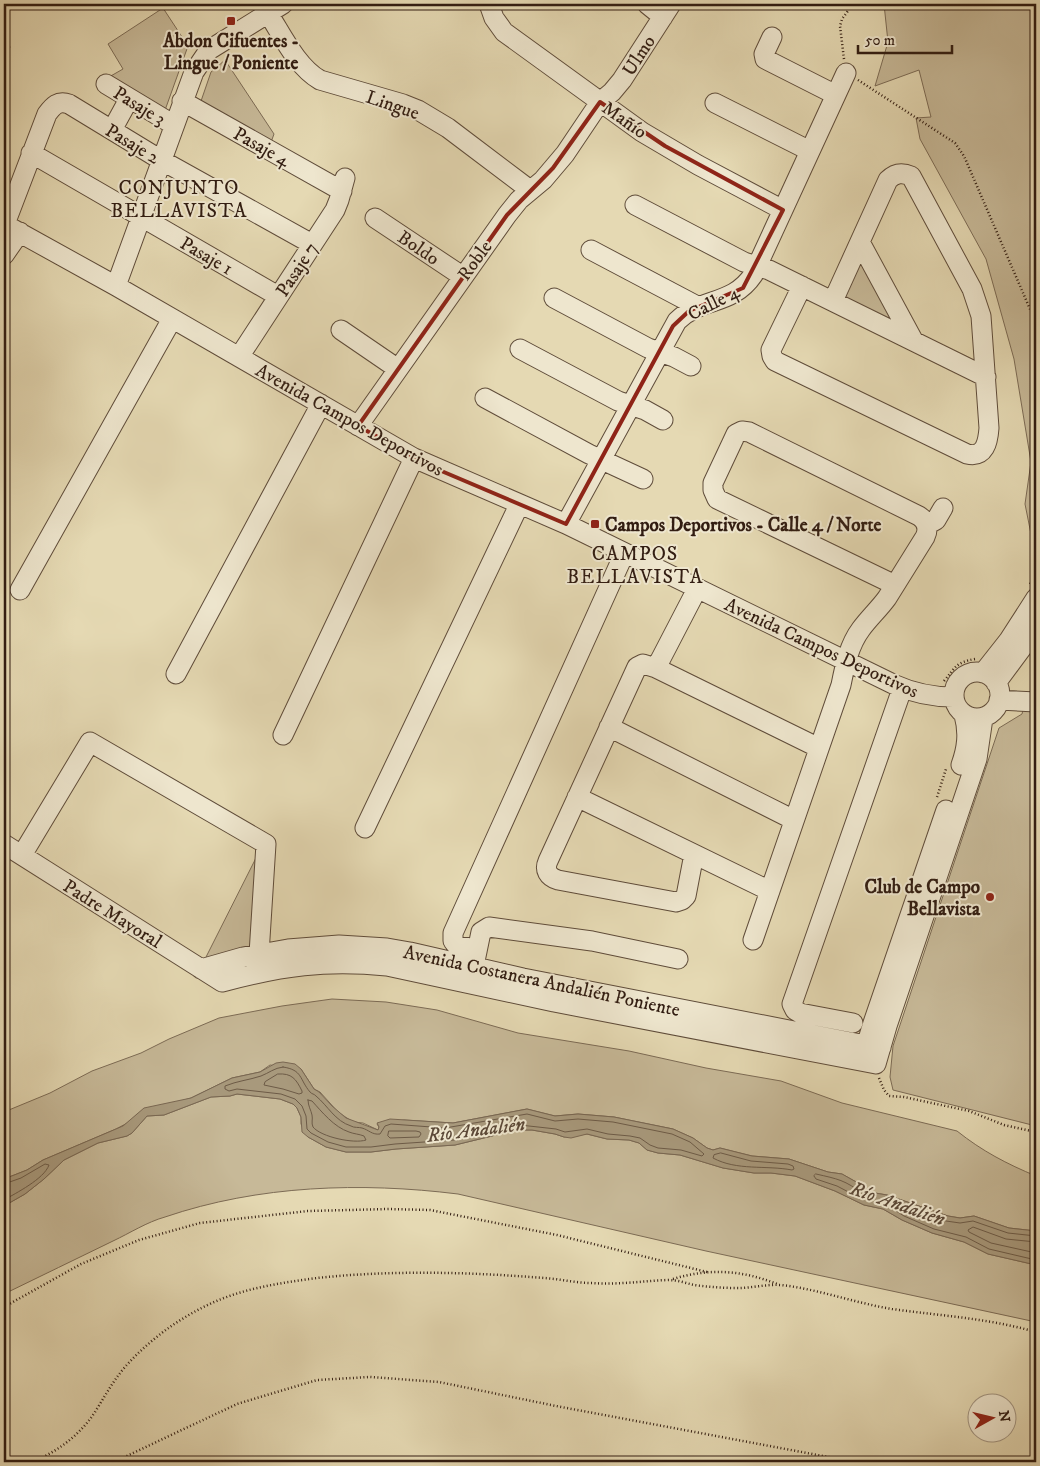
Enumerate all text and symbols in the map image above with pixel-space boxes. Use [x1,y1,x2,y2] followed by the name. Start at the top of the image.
[225,15,237,27] marker: Abdon Cifuentes - Lingue / Poniente
[858,22,951,54] scale bar
[162,30,299,75] place label: Abdon Cifuentes - Lingue / Poniente
[618,31,661,80] street label: Ulmo
[865,31,895,50] text: 50 m
[109,82,170,131] street label: Pasaje 3
[363,86,422,125] street label: Lingue
[597,97,651,144] street label: Mañío
[101,119,164,170] street label: Pasaje 2
[229,122,294,173] street label: Pasaje 4
[111,176,247,224] district label: CONJUNTO BELLAVISTA
[393,226,444,271] street label: Boldo
[176,232,237,281] street label: Pasaje 1
[453,236,498,285] street label: Roble
[271,238,323,301] street label: Pasaje 7
[684,280,744,326] street label: Calle 4
[251,359,447,482] street label: Avenida Campos Deportivos
[605,514,881,537] place label: Campos Deportivos - Calle 4 / Norte
[589,518,601,530] marker: Campos Deportivos - Calle 4 / Norte
[567,542,703,590] district label: CAMPOS BELLAVISTA
[721,593,922,703] street label: Avenida Campos Deportivos
[59,875,166,954] street label: Padre Mayoral
[864,876,981,921] place label: Club de Campo Bellavista
[984,891,996,903] marker: Club de Campo Bellavista
[401,941,682,1022] street label: Avenida Costanera Andalién Poniente
[425,1112,527,1149] water label: Río Andalién
[846,1176,948,1232] water label: Río Andalién
[968,1394,1018,1444] north arrow
[994,1409,1014,1424] text: N

